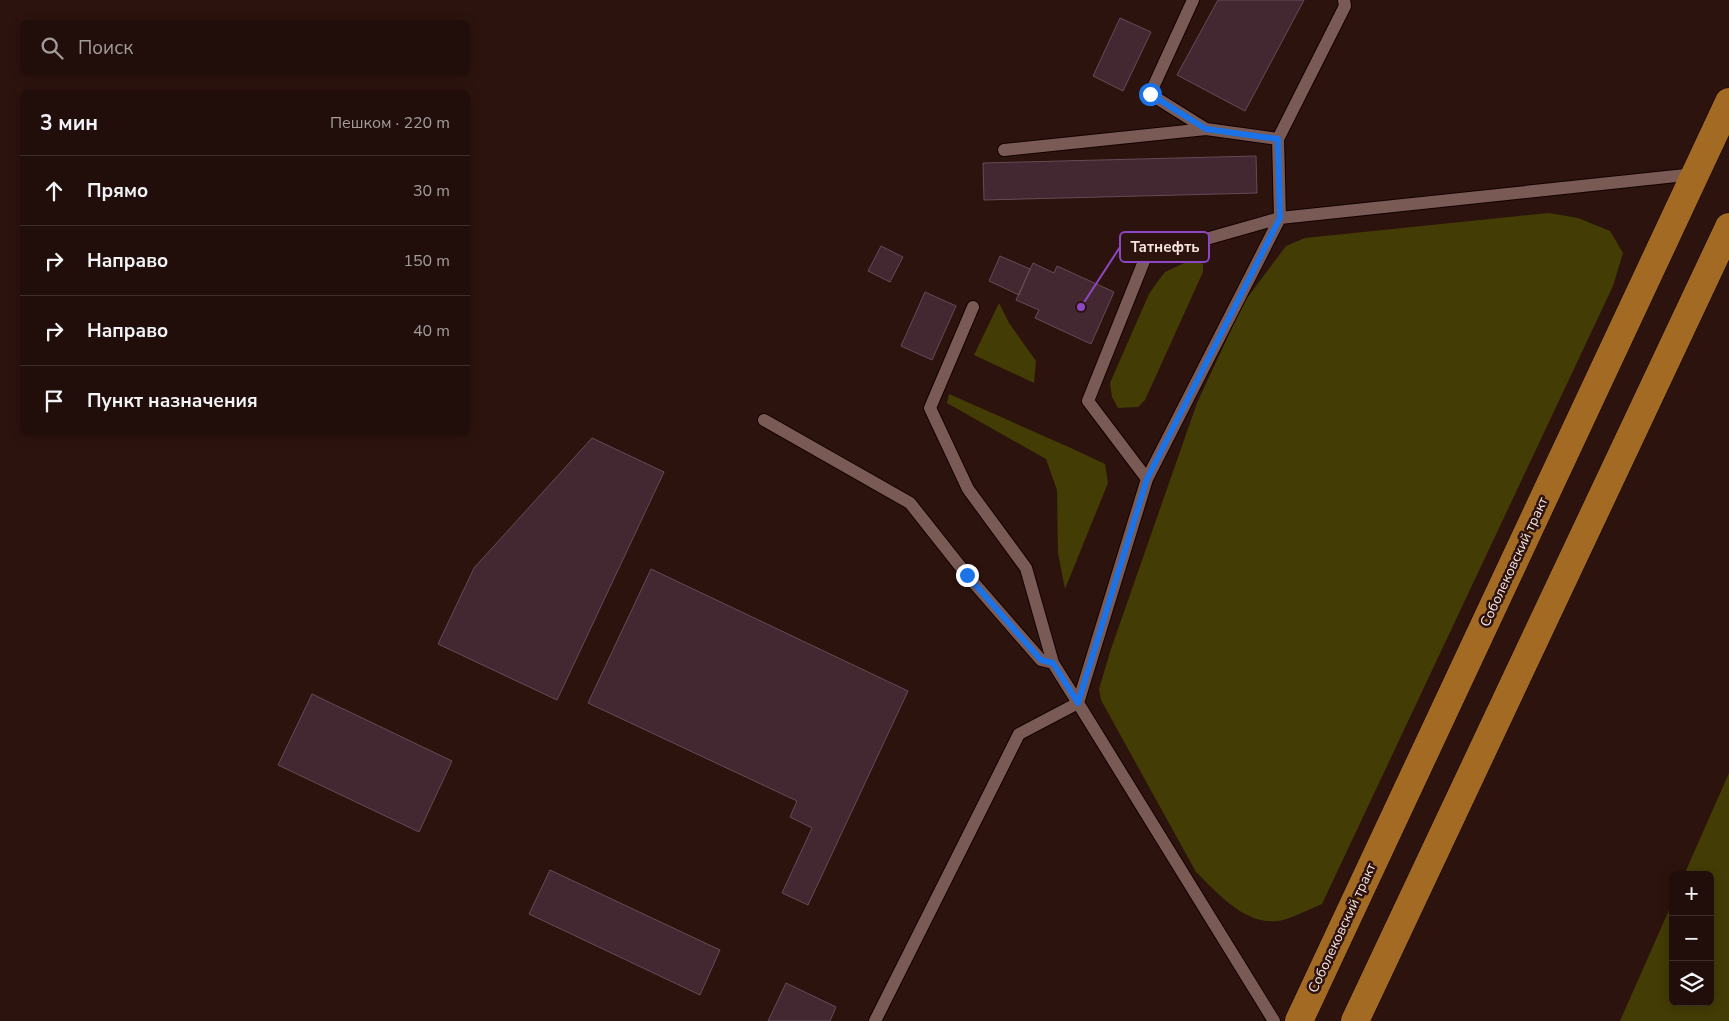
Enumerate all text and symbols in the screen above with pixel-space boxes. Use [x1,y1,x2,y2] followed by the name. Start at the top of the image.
[20,20,470,75] search box
[38,34,66,62] icon: search
[78,35,133,61] text: Поиск
[1139,83,1162,106] route start
[40,109,98,137] text: 3 мин
[330,112,450,134] text: Пешком · 220 m
[40,177,68,205] icon: ahead
[87,178,148,204] text: Прямо
[413,180,450,202] text: 30 m
[1120,232,1209,262] callout: Татнефть
[1130,237,1200,257] text: Татнефть
[40,247,68,275] icon: right
[87,248,168,274] text: Направо
[403,250,450,272] text: 150 m
[40,317,68,345] icon: right
[87,318,168,344] text: Направо
[413,320,450,342] text: 40 m
[40,387,68,415] icon: arrive
[87,388,258,414] text: Пункт назначения
[1476,493,1553,630] street label: Соболековский тракт
[956,564,979,587] route end
[1304,859,1381,996] street label: Соболековский тракт
[1669,871,1714,1006] map controls
[1669,871,1714,916] button: +
[1669,916,1714,961] button: −
[1669,961,1714,1006] button: layers

